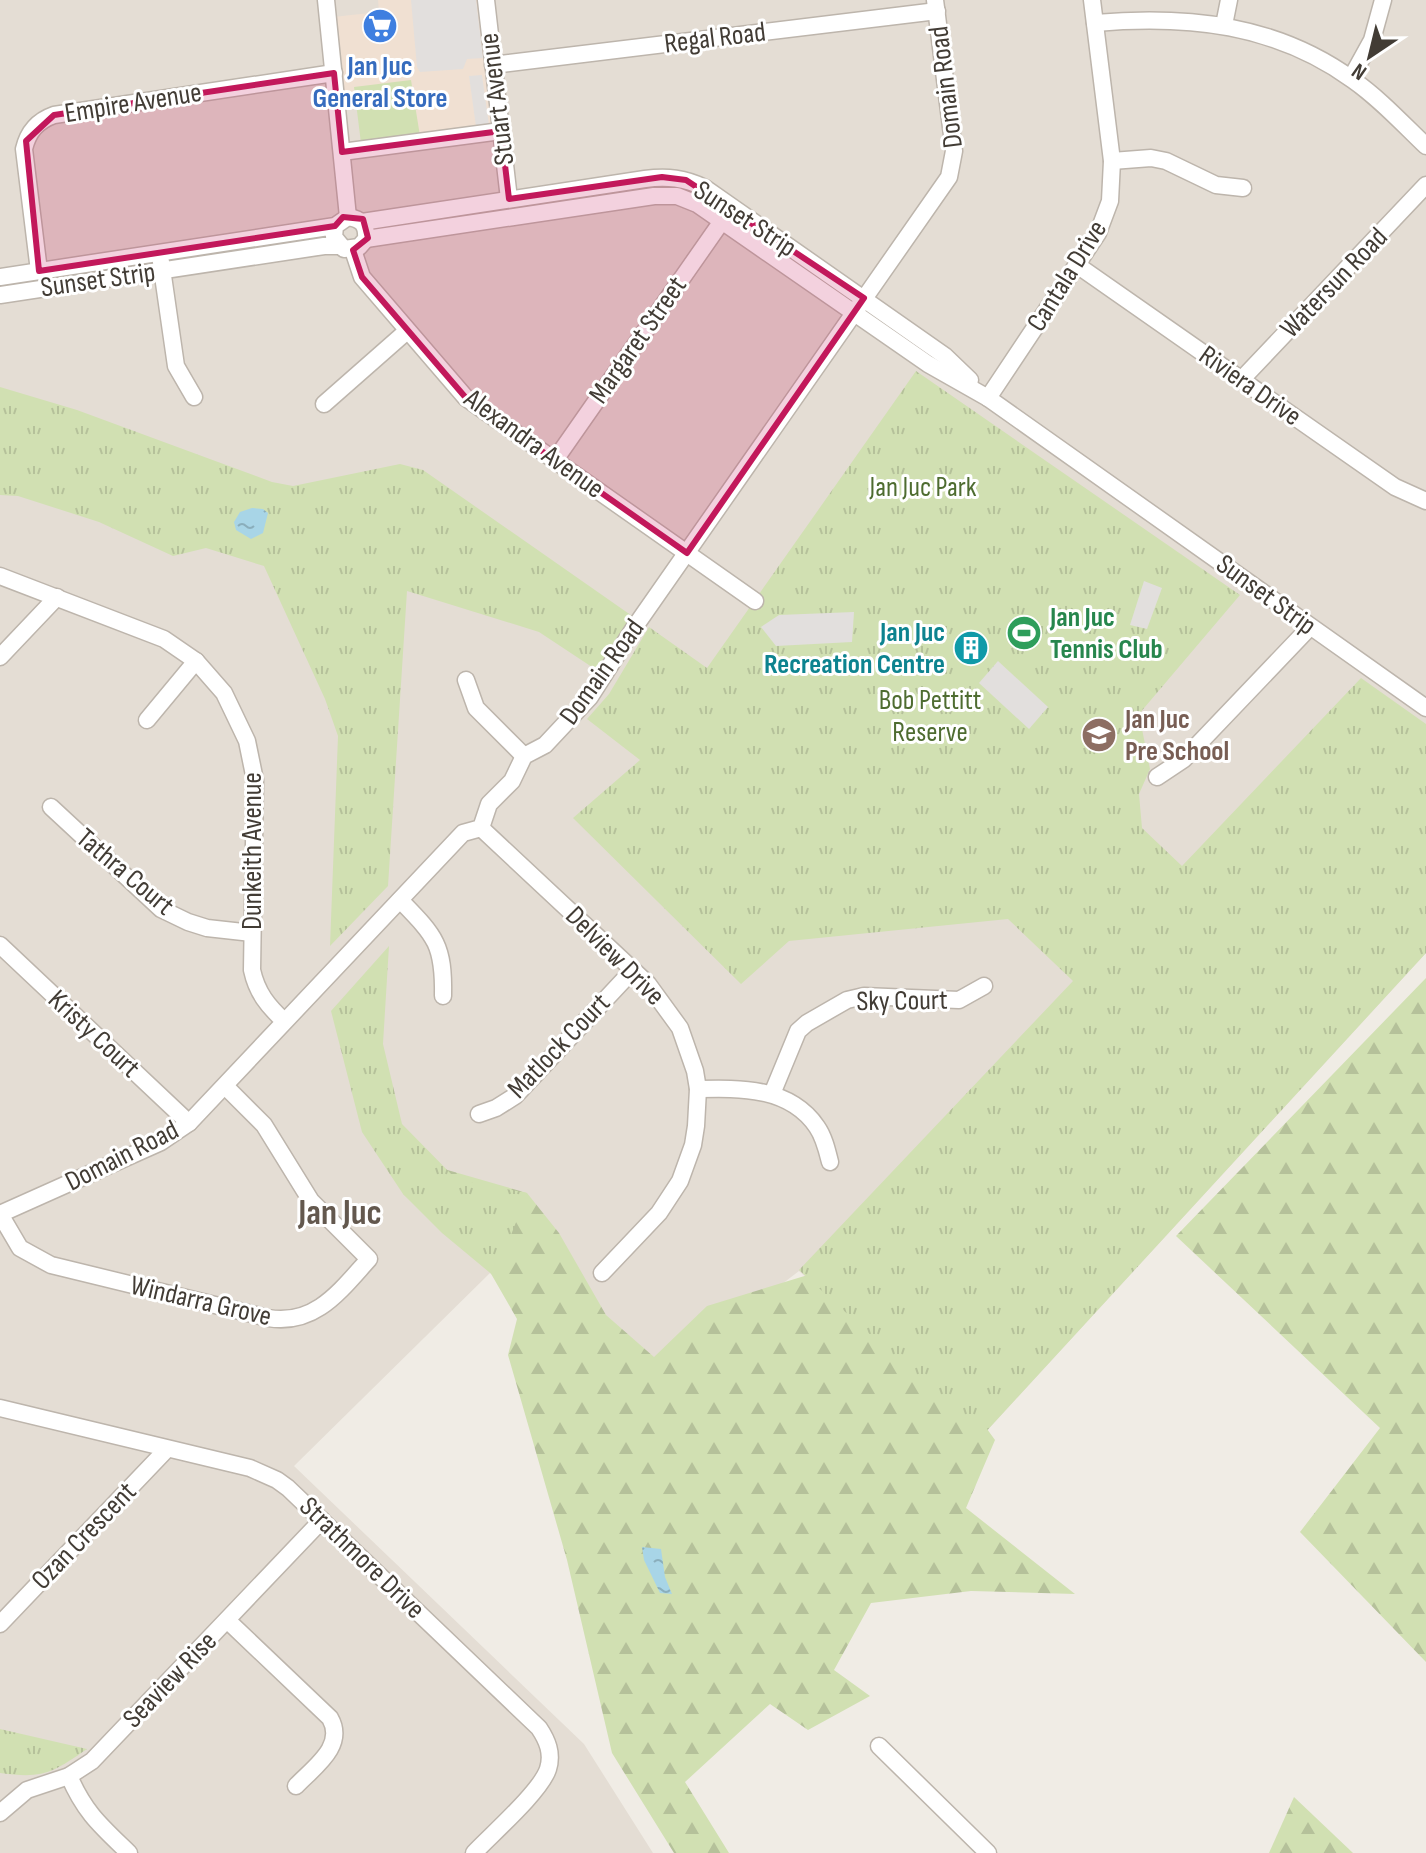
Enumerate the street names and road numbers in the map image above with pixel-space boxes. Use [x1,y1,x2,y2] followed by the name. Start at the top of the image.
[662,15,768,61] street label: Regal Road
[922,24,970,150] street label: Domain Road
[473,31,521,167] street label: Stuart Avenue
[62,76,204,130] street label: Empire Avenue
[688,174,802,264] street label: Sunset Strip
[1020,214,1114,338] street label: Cantala Drive
[1273,221,1395,345] street label: Watersun Road
[39,256,157,304] street label: Sunset Strip
[582,270,694,410] street label: Margaret Street
[1193,339,1307,433] street label: Riviera Drive
[457,382,610,506] street label: Alexandra Avenue
[1210,548,1322,642] street label: Sunset Strip
[553,613,651,731] street label: Domain Road
[236,772,269,930] street label: Dunkeith Avenue
[69,822,181,922] street label: Tathra Court
[559,900,671,1012] street label: Delview Drive
[41,983,147,1085] street label: Kristy Court
[856,984,948,1018] street label: Sky Court
[501,987,617,1105] street label: Matlock Court
[60,1114,184,1198] street label: Domain Road
[127,1269,275,1333] street label: Windarra Grove
[25,1475,143,1597] street label: Ozan Crescent
[293,1490,431,1626] street label: Strathmore Drive
[116,1625,224,1735] street label: Seaview Rise

